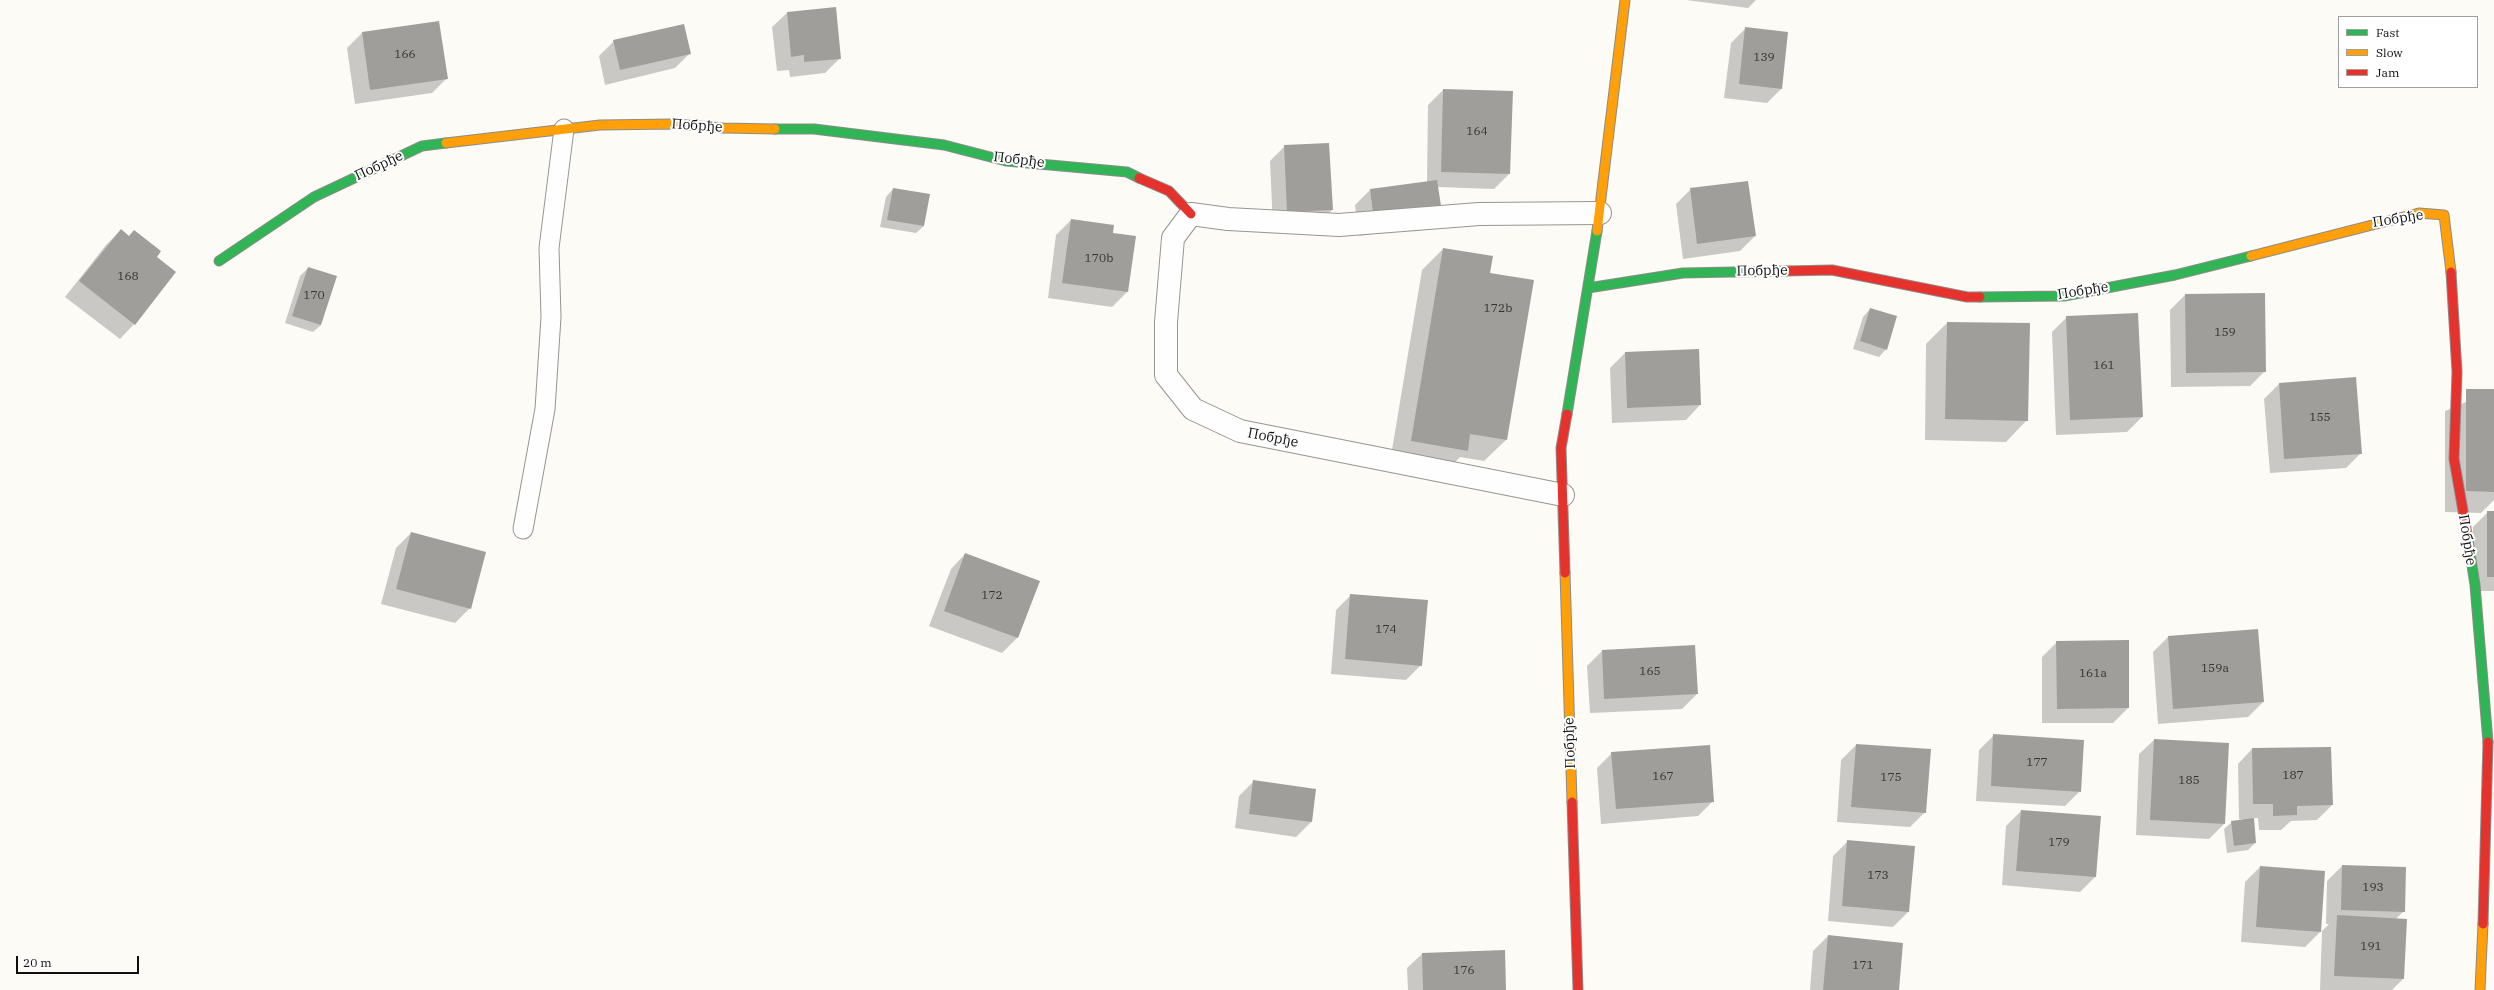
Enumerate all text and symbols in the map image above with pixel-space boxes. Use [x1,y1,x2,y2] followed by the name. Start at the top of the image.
[2338,16,2478,88] legend
[2376,25,2400,40] text: Fast
[2376,45,2403,60] text: Slow
[394,48,416,62] house number: 166
[1753,51,1775,65] house number: 139
[2376,65,2399,80] text: Jam
[671,116,723,136] street label: Побрђе
[1466,125,1488,139] house number: 164
[352,148,406,184] street label: Побрђе
[993,149,1045,171] street label: Побрђе
[2371,207,2425,231] street label: Побрђе
[1085,252,1113,266] house number: 170b
[1736,262,1788,280] street label: Побрђе
[117,270,139,284] house number: 168
[2056,279,2110,303] street label: Побрђе
[303,289,325,303] house number: 170
[1484,302,1512,316] house number: 172b
[2214,326,2236,340] house number: 159
[2093,359,2115,373] house number: 161
[2309,411,2331,425] house number: 155
[1246,425,1300,451] street label: Побрђе
[2455,513,2479,567] street label: Побрђе
[981,589,1003,603] house number: 172
[1375,623,1397,637] house number: 174
[2201,662,2229,676] house number: 159a
[1639,665,1661,679] house number: 165
[2079,667,2107,681] house number: 161a
[1561,717,1579,769] street label: Побрђе
[2026,756,2048,770] house number: 177
[2282,769,2304,783] house number: 187
[1652,770,1674,784] house number: 167
[1880,771,1902,785] house number: 175
[2178,774,2200,788] house number: 185
[2048,836,2070,850] house number: 179
[1867,869,1889,883] house number: 173
[2362,881,2384,895] house number: 193
[2360,940,2382,954] house number: 191
[18,948,141,974] scale bar
[23,955,52,970] text: 20 m
[1852,959,1874,973] house number: 171
[1453,964,1475,978] house number: 176

